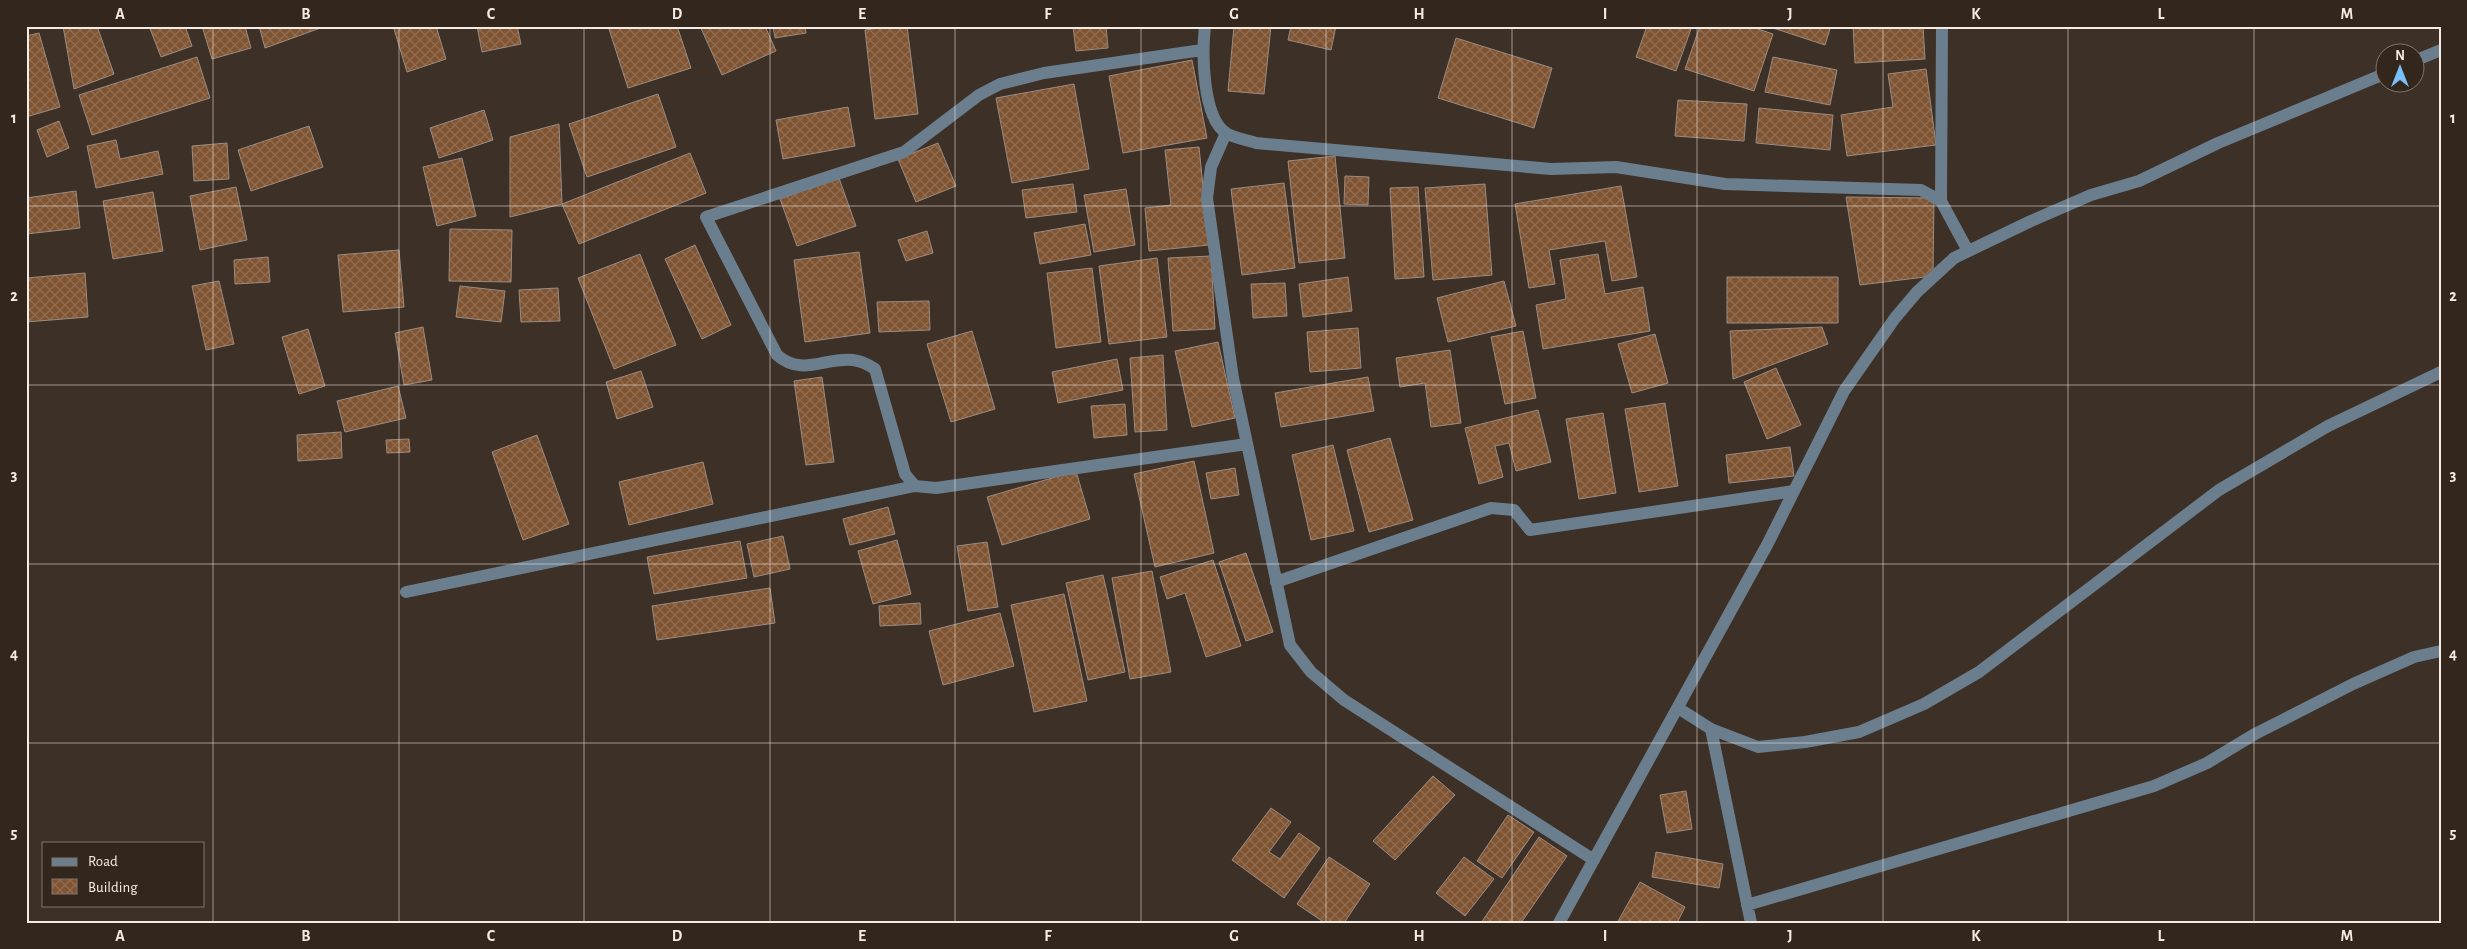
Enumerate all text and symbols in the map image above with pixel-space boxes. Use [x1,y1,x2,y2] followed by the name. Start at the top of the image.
[115,6,125,22] text: A
[301,6,311,22] text: B
[487,6,496,22] text: C
[672,6,683,22] text: D
[858,6,866,22] text: E
[1044,6,1052,22] text: F
[1229,6,1239,22] text: G
[1413,6,1425,22] text: H
[1603,6,1607,22] text: I
[1787,6,1793,22] text: J
[1971,6,1981,22] text: K
[2158,6,2165,22] text: L
[2341,6,2353,22] text: M
[2374,42,2424,92] north arrow
[2395,49,2405,63] text: N
[11,110,17,126] text: 1
[2450,110,2456,126] text: 1
[10,288,18,304] text: 2
[2449,288,2457,304] text: 2
[11,467,18,483] text: 3
[2450,467,2457,483] text: 3
[10,646,18,662] text: 4
[2449,646,2457,662] text: 4
[11,825,18,841] text: 5
[2450,825,2457,841] text: 5
[42,842,205,906] legend
[88,854,118,869] text: Road
[88,880,138,895] text: Building
[115,928,125,944] text: A
[301,928,311,944] text: B
[487,928,496,944] text: C
[672,928,683,944] text: D
[858,928,866,944] text: E
[1044,928,1052,944] text: F
[1229,928,1239,944] text: G
[1413,928,1425,944] text: H
[1603,928,1607,944] text: I
[1787,928,1793,944] text: J
[1971,928,1981,944] text: K
[2158,928,2165,944] text: L
[2341,928,2353,944] text: M

